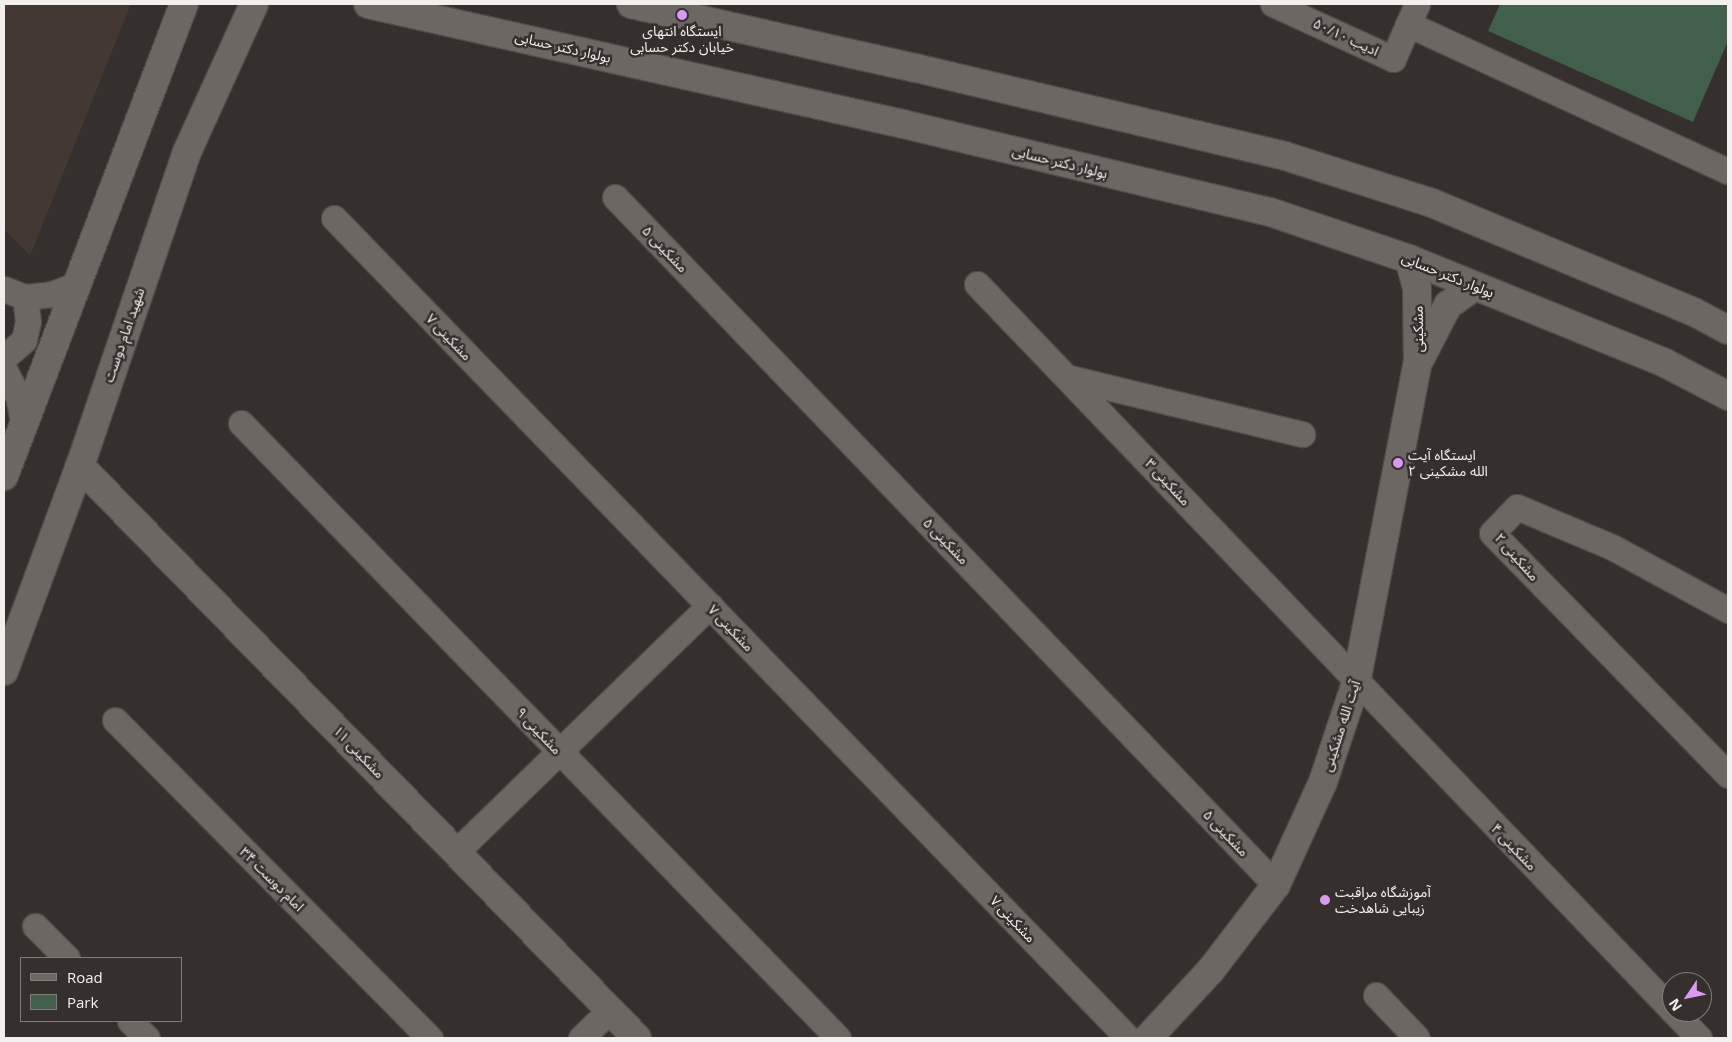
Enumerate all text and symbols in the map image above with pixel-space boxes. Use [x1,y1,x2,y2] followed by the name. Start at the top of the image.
[676,9,688,21] marker: ایستگاه انتهای خیابان دکتر حسابی
[1311,15,1381,59] street label: ادیب ۵۰/۱۰
[630,23,734,56] place label: ایستگاه انتهای خیابان دکتر حسابی
[513,28,613,66] street label: بولوار دکتر حسابی
[1010,142,1110,182] street label: بولوار دکتر حسابی
[639,222,691,276] street label: مشکینی ۵
[1399,249,1497,301] street label: بولوار دکتر حسابی
[100,286,148,384] street label: شهید امام دوست
[1409,306,1427,352] street label: مشکینی
[423,310,475,364] street label: مشکینی ۷
[1408,447,1488,480] place label: ایستگاه آیت الله مشکینی ۲
[1142,455,1194,509] street label: مشکینی ۳
[1392,457,1404,469] marker: ایستگاه آیت الله مشکینی ۲
[920,514,972,568] street label: مشکینی ۵
[1491,530,1543,584] street label: مشکینی ۲
[705,601,757,655] street label: مشکینی ۷
[1318,678,1364,774] street label: آیت الله مشکینی
[513,704,565,758] street label: مشکینی ۹
[330,722,388,782] street label: مشکینی ۱۱
[1200,806,1252,860] street label: مشکینی ۵
[1488,820,1540,874] street label: مشکینی ۴
[236,843,308,915] street label: امام دوست ۳۴
[1335,884,1431,916] place label: آموزشگاه مراقبت زیبایی شاهدخت
[987,892,1039,946] street label: مشکینی ۷
[1319,894,1331,906] marker: آموزشگاه مراقبت زیبایی شاهدخت
[20,957,182,1022] legend
[67,967,103,987] text: Road
[1662,972,1712,1022] north arrow
[67,992,98,1012] text: Park
[1664,995,1686,1015] text: N

